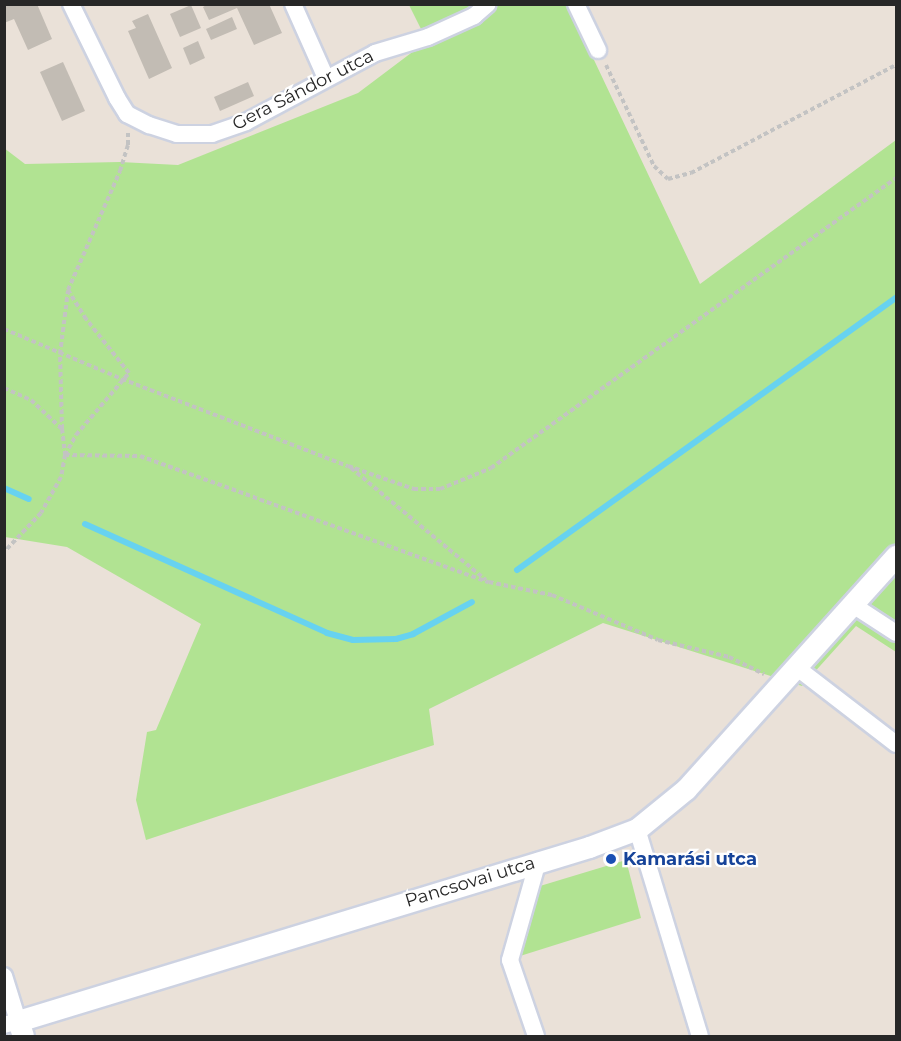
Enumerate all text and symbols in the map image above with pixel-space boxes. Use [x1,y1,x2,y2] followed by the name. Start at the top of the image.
[229,45,377,135] street label: Gera Sándor utca
[623,848,757,870] place label: Kamarási utca
[402,852,538,912] street label: Pancsovai utca
[604,852,618,866] marker: Kamarási utca

